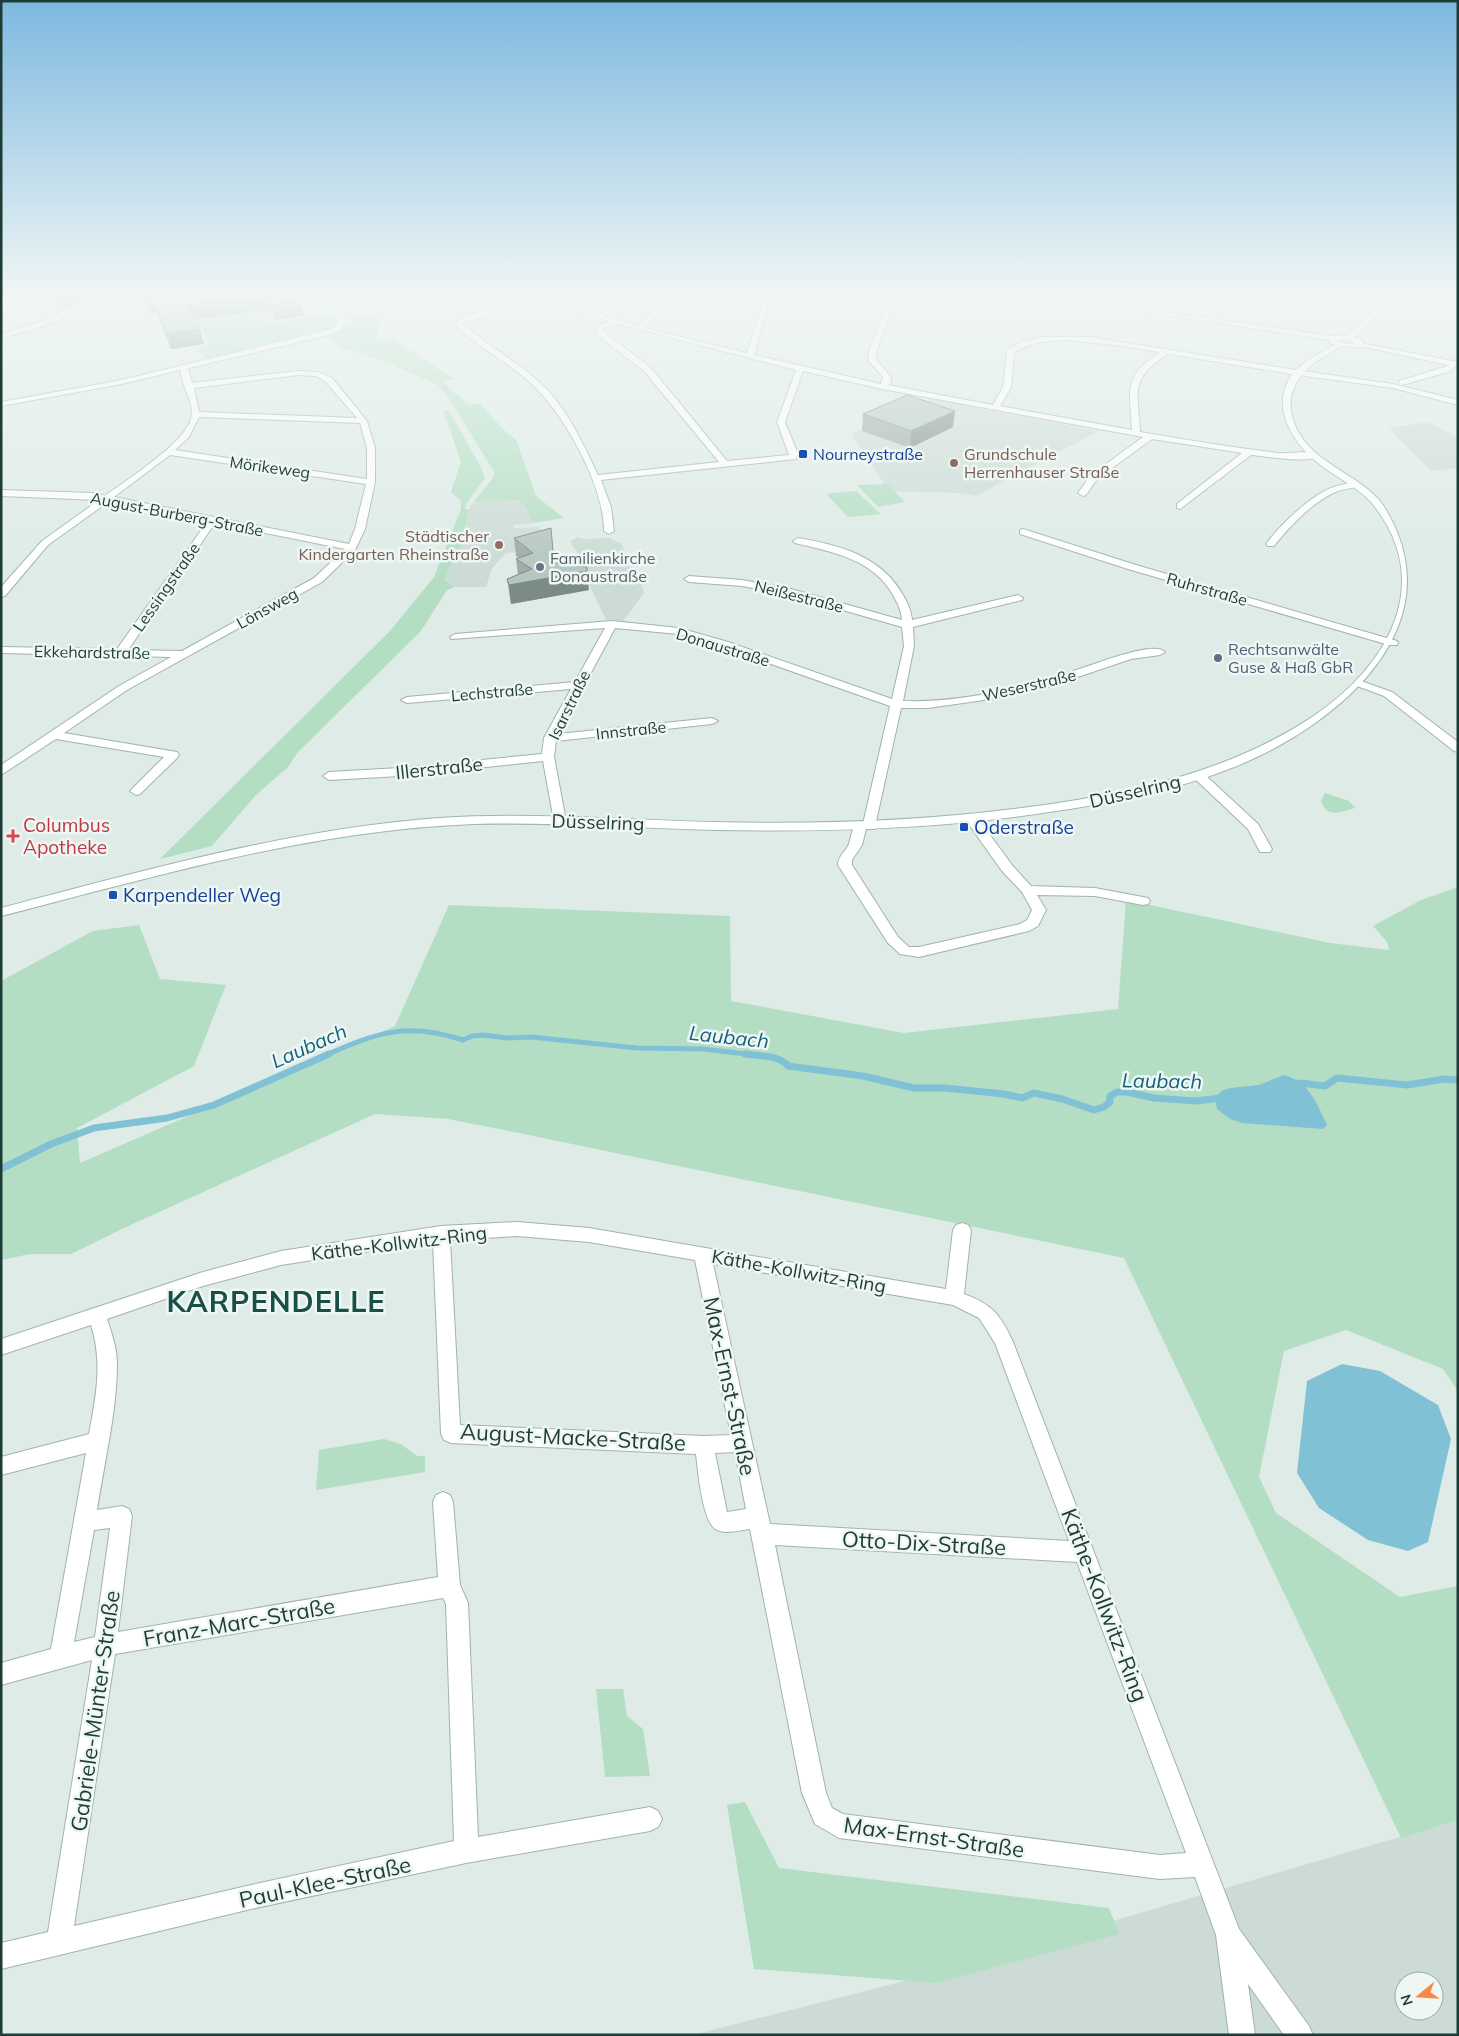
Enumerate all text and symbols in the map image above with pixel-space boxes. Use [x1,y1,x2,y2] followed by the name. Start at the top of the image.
[813,444,923,464] place label: Nourneystraße
[964,444,1119,482] place label: Grundschule Herrenhauser Straße
[797,448,809,460] marker: Nourneystraße
[228,451,312,483] street label: Mörikeweg
[948,457,960,469] marker: Grundschule Herrenhauser Straße
[89,487,265,541] street label: August-Burberg-Straße
[298,526,489,564] place label: Städtischer Kindergarten Rheinstraße
[128,539,204,635] street label: Lessingstraße
[493,539,505,551] marker: Städtischer Kindergarten Rheinstraße
[550,548,656,586] place label: Familienkirche Donaustraße
[534,561,546,573] marker: Familienkirche Donaustraße
[1164,568,1250,610] street label: Ruhrstraße
[752,575,846,617] street label: Neißestraße
[233,583,301,633] street label: Lönsweg
[674,623,772,671] street label: Donaustraße
[1228,639,1353,677] place label: Rechtsanwälte Guse & Haß GbR
[34,641,150,663] street label: Ekkehardstraße
[1212,652,1224,664] marker: Rechtsanwälte Guse & Haß GbR
[980,665,1078,705] street label: Weserstraße
[544,667,594,743] street label: Isarstraße
[450,678,534,706] street label: Lechstraße
[595,716,667,744] street label: Innstraße
[394,751,484,785] street label: Illerstraße
[1087,769,1183,813] street label: Düsselring
[551,808,645,836] street label: Düsselring
[23,813,110,859] place label: Columbus Apotheke
[974,815,1074,839] place label: Oderstraße
[958,821,970,833] marker: Oderstraße
[7,830,19,842] marker: Columbus Apotheke
[123,883,281,907] place label: Karpendeller Weg
[107,889,119,901] marker: Karpendeller Weg
[267,1018,350,1073] water label: Laubach
[688,1020,770,1053] water label: Laubach
[1122,1067,1202,1094] water label: Laubach
[310,1220,488,1266] street label: Käthe-Kollwitz-Ring
[710,1244,888,1298] street label: Käthe-Kollwitz-Ring
[166,1283,386,1319] district label: KARPENDELLE
[697,1294,763,1478] street label: Max-Ernst-Straße
[459,1417,687,1457] street label: August-Macke-Straße
[1055,1504,1155,1706] street label: Käthe-Kollwitz-Ring
[841,1525,1007,1561] street label: Otto-Dix-Straße
[64,1589,126,1833] street label: Gabriele-Münter-Straße
[141,1591,337,1653] street label: Franz-Marc-Straße
[842,1810,1026,1864] street label: Max-Ernst-Straße
[236,1850,414,1914] street label: Paul-Klee-Straße
[1394,1971,1444,2021] north arrow
[1396,1992,1417,2008] text: N

